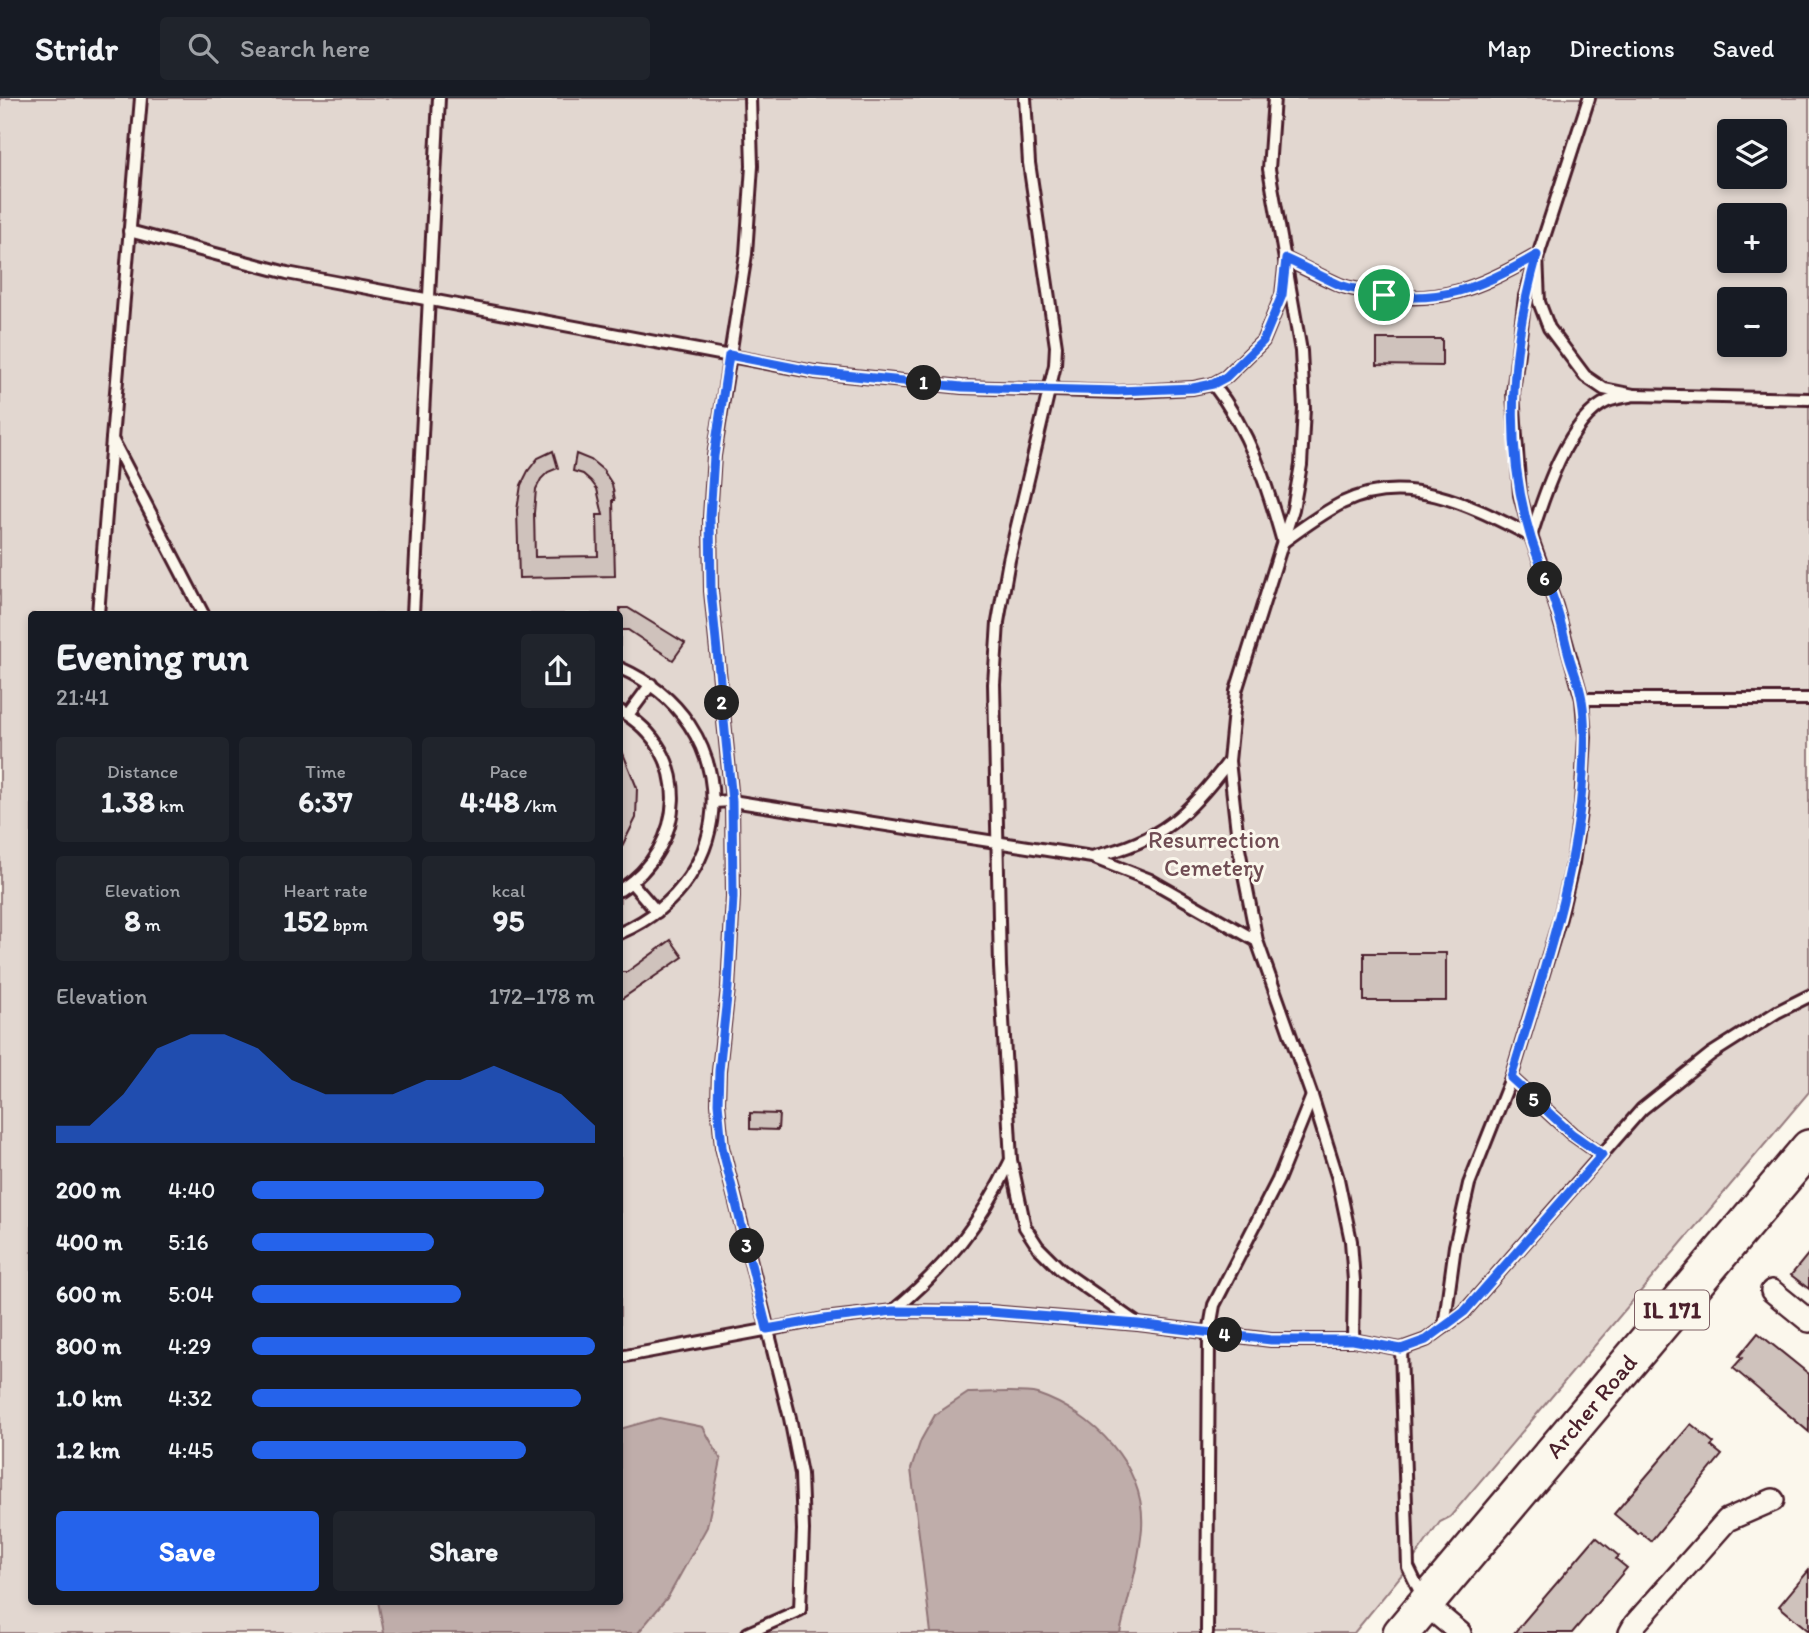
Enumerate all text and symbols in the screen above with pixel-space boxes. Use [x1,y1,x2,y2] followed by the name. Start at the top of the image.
[160,17,650,80] search box
[35,29,118,68] text: Stridr
[184,29,222,67] icon: search
[240,32,370,64] text: Search here
[1487,34,1531,63] text: Map
[1569,34,1675,63] text: Directions
[1713,34,1774,63] text: Saved
[1717,119,1787,357] map controls
[1717,119,1787,189] button: layers
[1717,203,1787,273] button: +
[1354,265,1414,325] pin
[1365,276,1403,314] icon: arrive
[1717,287,1787,357] button: −
[906,366,942,400] pin: 1
[919,371,928,394] text: 1
[1528,561,1562,596] pin: 6
[1539,567,1550,590] text: 6
[56,634,249,680] text: Evening run
[521,634,595,708] button: share
[56,683,109,711] text: 21:41
[704,686,740,720] pin: 2
[717,691,727,714] text: 2
[107,760,178,783] text: Distance
[305,760,346,783] text: Time
[489,760,528,783] text: Pace
[101,783,155,820] text: 1.38
[298,783,353,820] text: 6:37
[460,783,520,820] text: 4:48
[155,794,184,817] text: km
[520,794,557,817] text: /km
[1148,825,1280,882] park label: Resurrection Cemetery
[105,879,180,902] text: Elevation
[283,879,368,902] text: Heart rate
[492,879,525,902] text: kcal
[124,902,141,939] text: 8
[283,902,328,939] text: 152
[493,902,524,939] text: 95
[141,913,161,936] text: m
[328,913,368,936] text: bpm
[56,982,147,1010] text: Elevation
[489,982,595,1010] text: 172–178 m
[1516,1082,1552,1118] pin: 5
[1529,1088,1538,1111] text: 5
[56,1176,121,1204] text: 200 m
[168,1176,215,1204] text: 4:40
[56,1228,123,1256] text: 400 m
[168,1228,209,1256] text: 5:16
[730,1228,764,1264] pin: 3
[741,1234,752,1257] text: 3
[56,1280,121,1308] text: 600 m
[168,1280,214,1308] text: 5:04
[1635,1290,1709,1330] road number: IL 171
[1208,1318,1242,1352] pin: 4
[1219,1323,1230,1346] text: 4
[56,1332,121,1360] text: 800 m
[168,1332,212,1360] text: 4:29
[1539,1348,1643,1464] street label: Archer Road
[56,1384,122,1412] text: 1.0 km
[168,1384,212,1412] text: 4:32
[56,1436,120,1464] text: 1.2 km
[168,1436,213,1464] text: 4:45
[56,1511,319,1591] button: Save
[333,1511,595,1591] button: Share

